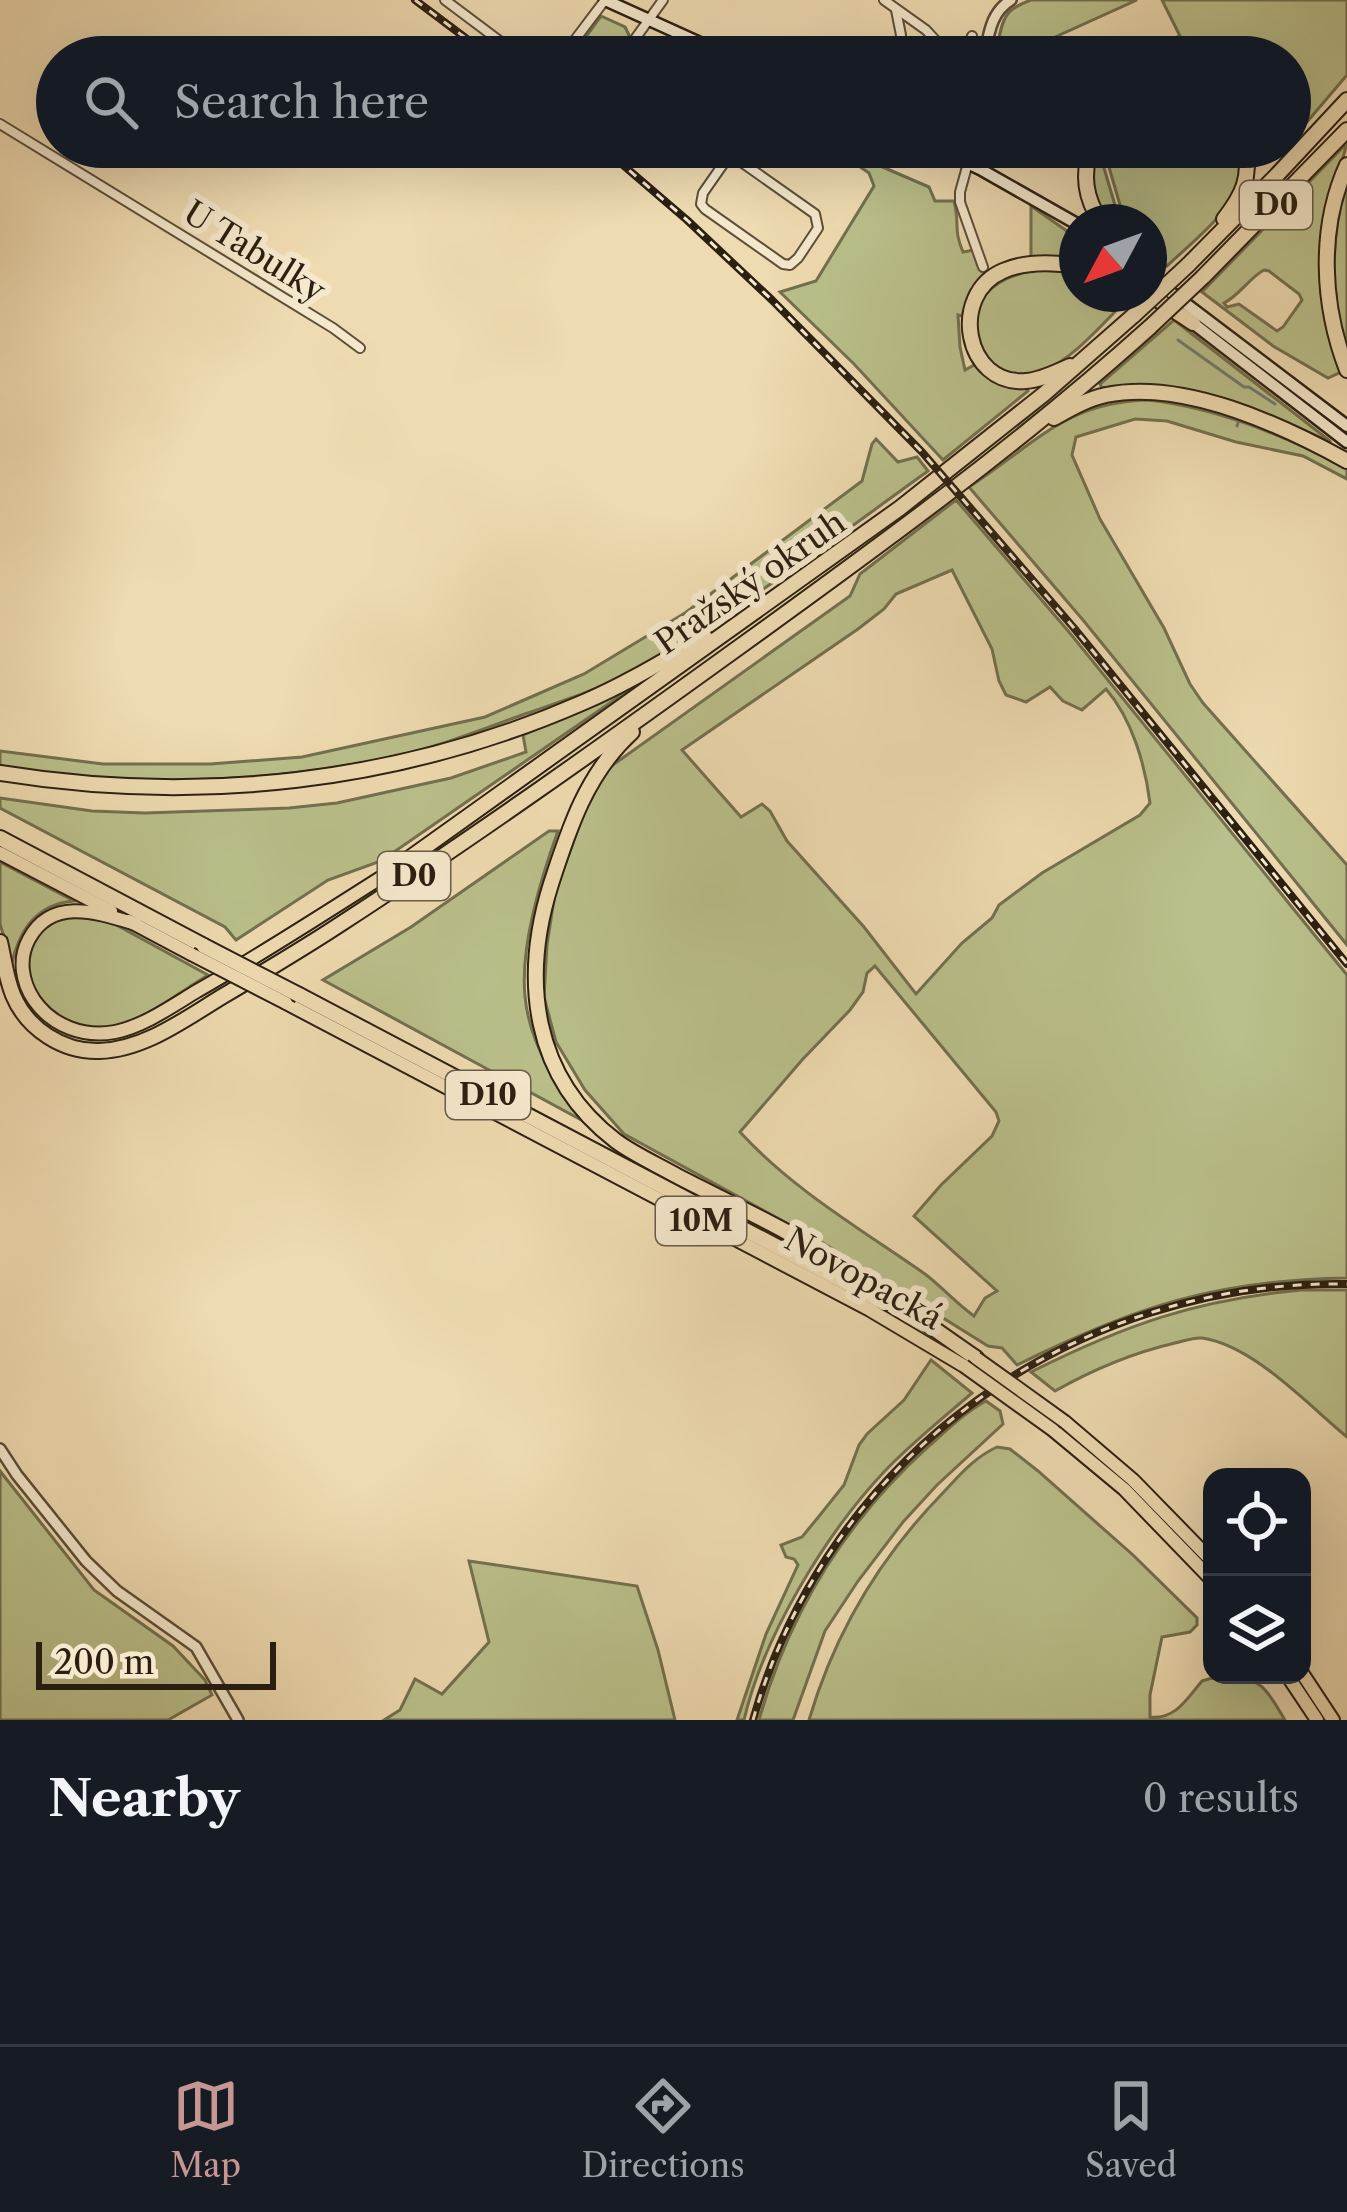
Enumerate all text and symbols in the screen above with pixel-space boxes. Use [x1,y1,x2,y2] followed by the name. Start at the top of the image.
[36,36,1311,168] search box
[78,69,144,135] icon: search
[174,74,429,130] text: Search here
[1240,181,1312,229] road number: D0
[176,192,334,311] street label: U Tabulky
[1059,204,1167,312] north arrow
[647,502,853,663] street label: Pražský okruh
[378,852,450,900] road number: D0
[446,1071,530,1119] road number: D10
[656,1197,746,1245] road number: 10M
[778,1218,950,1339] street label: Novopacká
[1203,1468,1311,1684] map controls
[1203,1468,1311,1576] button: locate
[1203,1576,1311,1684] button: layers
[36,1636,276,1689] scale bar
[54,1642,154,1683] text: 200 m
[48,1767,240,1829] text: Nearby
[1143,1774,1299,1822] text: 0 results
[170,2073,241,2186] tab: Map
[582,2073,745,2186] tab: Directions
[1085,2073,1177,2186] tab: Saved

